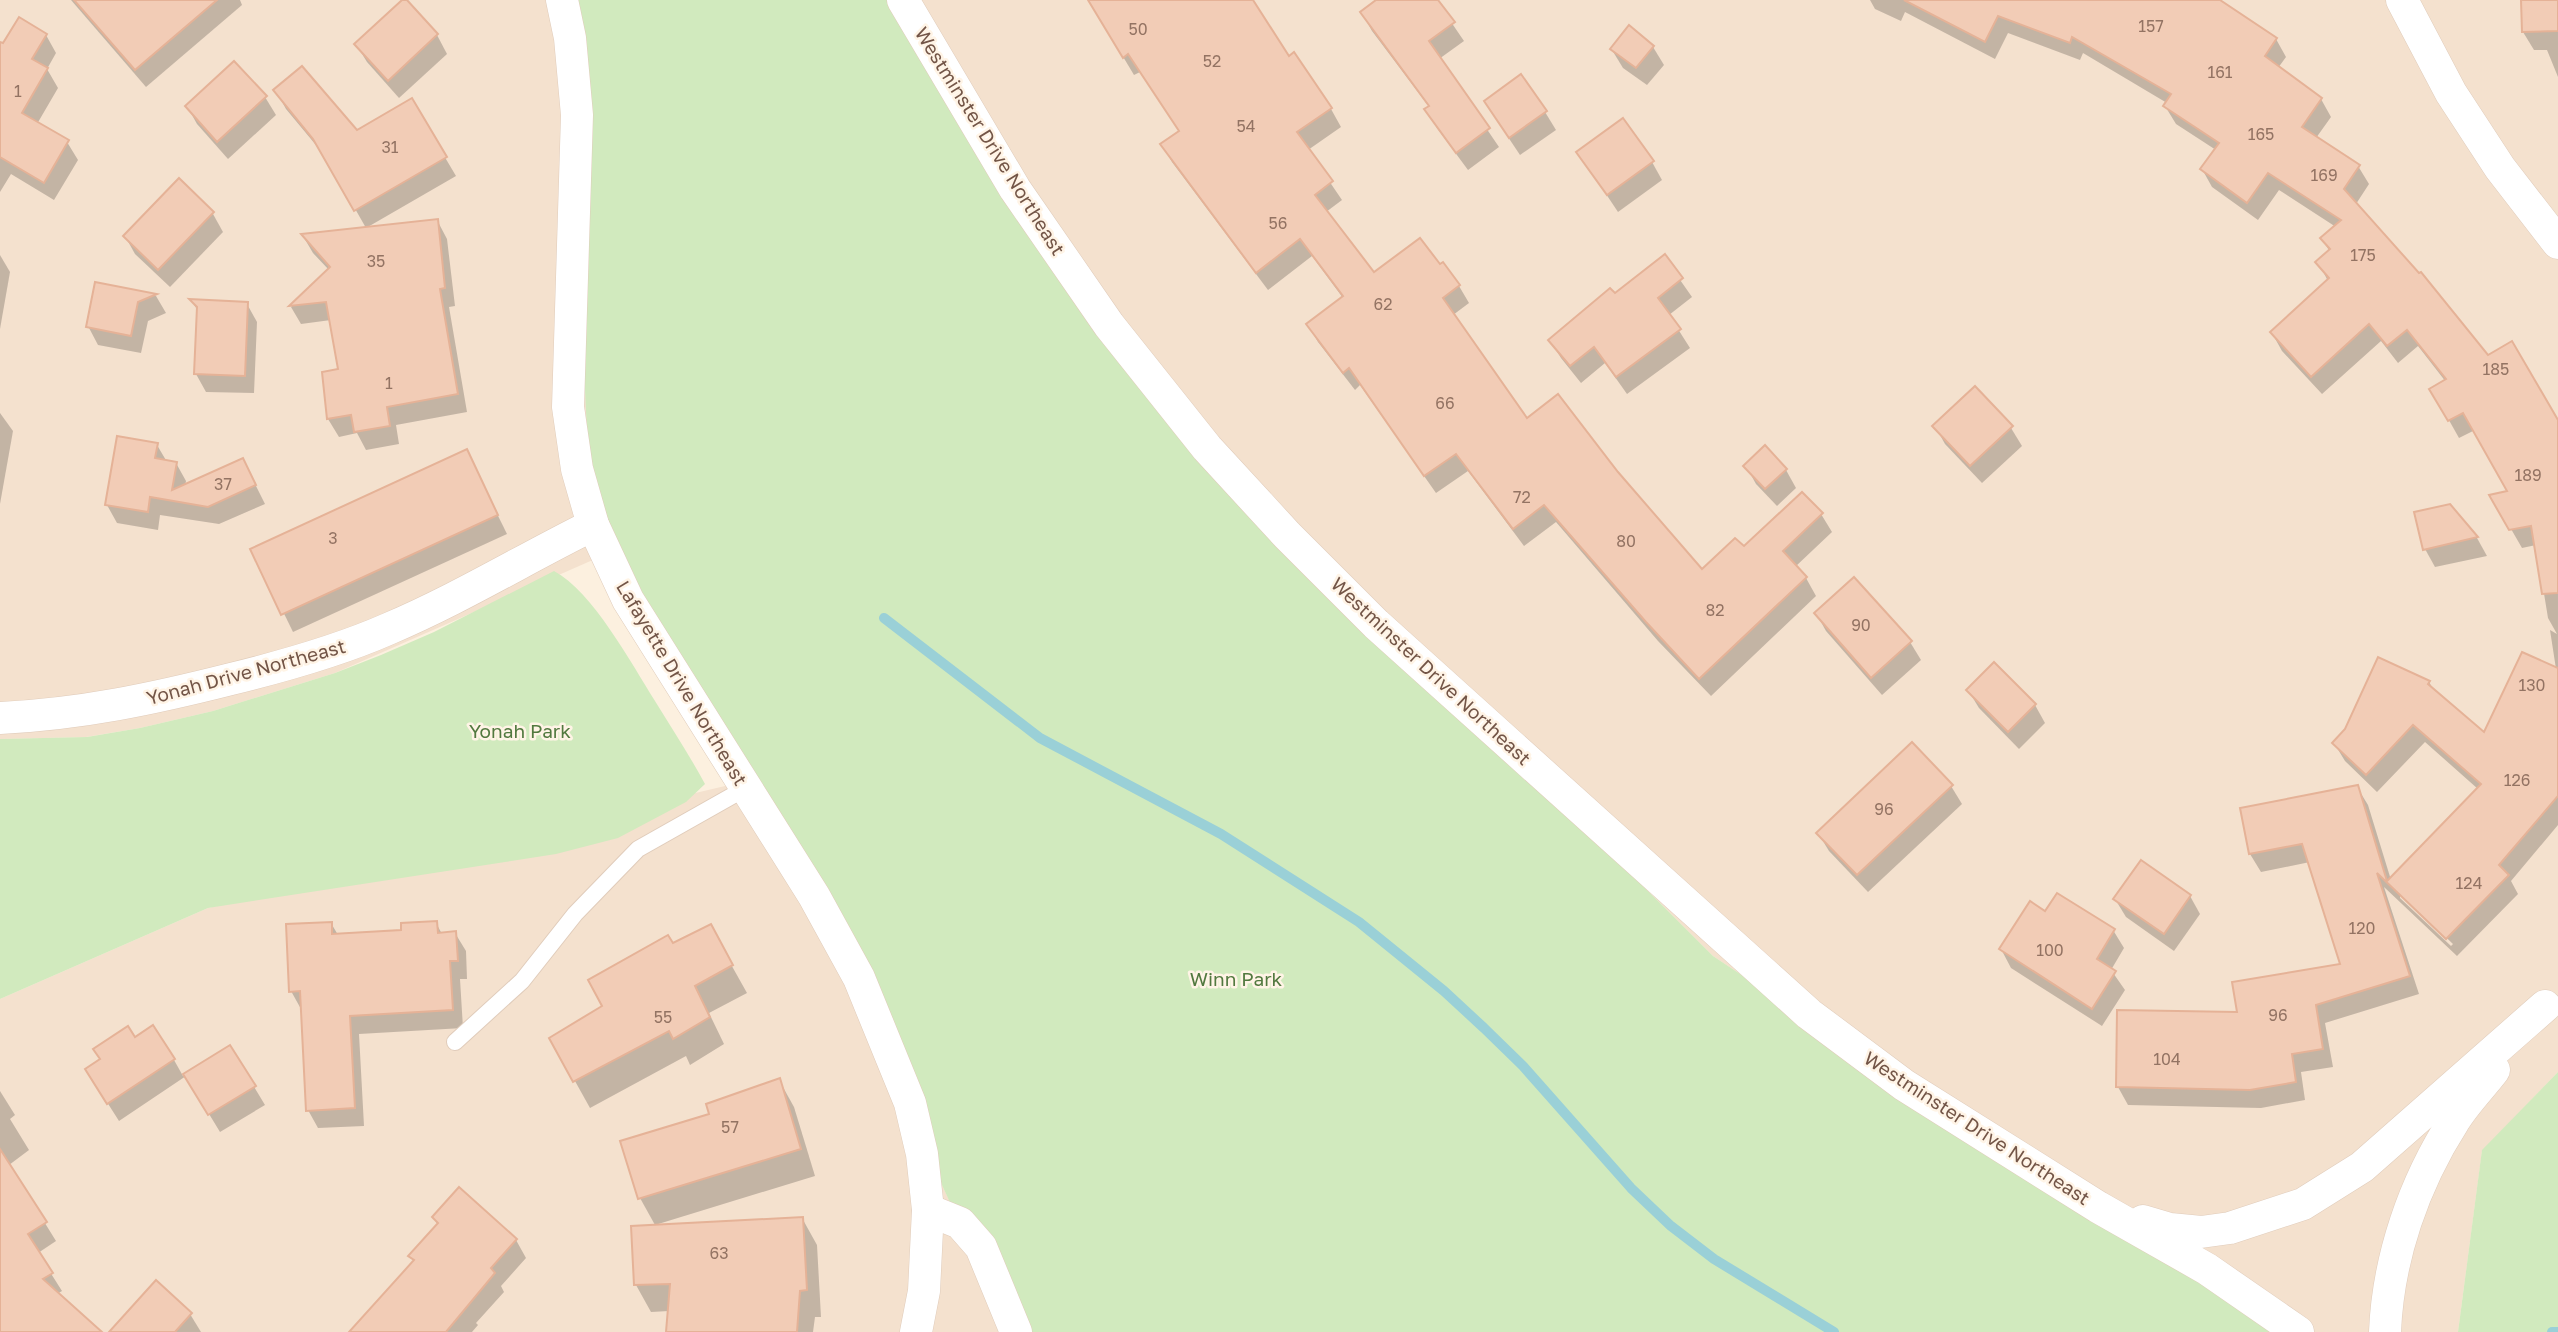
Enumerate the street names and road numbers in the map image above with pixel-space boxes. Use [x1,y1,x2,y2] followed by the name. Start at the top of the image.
[911,22,1070,259] street label: Westminster Drive Northeast
[1327,572,1536,769] street label: Westminster Drive Northeast
[612,576,753,789] street label: Lafayette Drive Northeast
[144,634,348,709] street label: Yonah Drive Northeast
[1860,1046,2095,1209] street label: Westminster Drive Northeast

